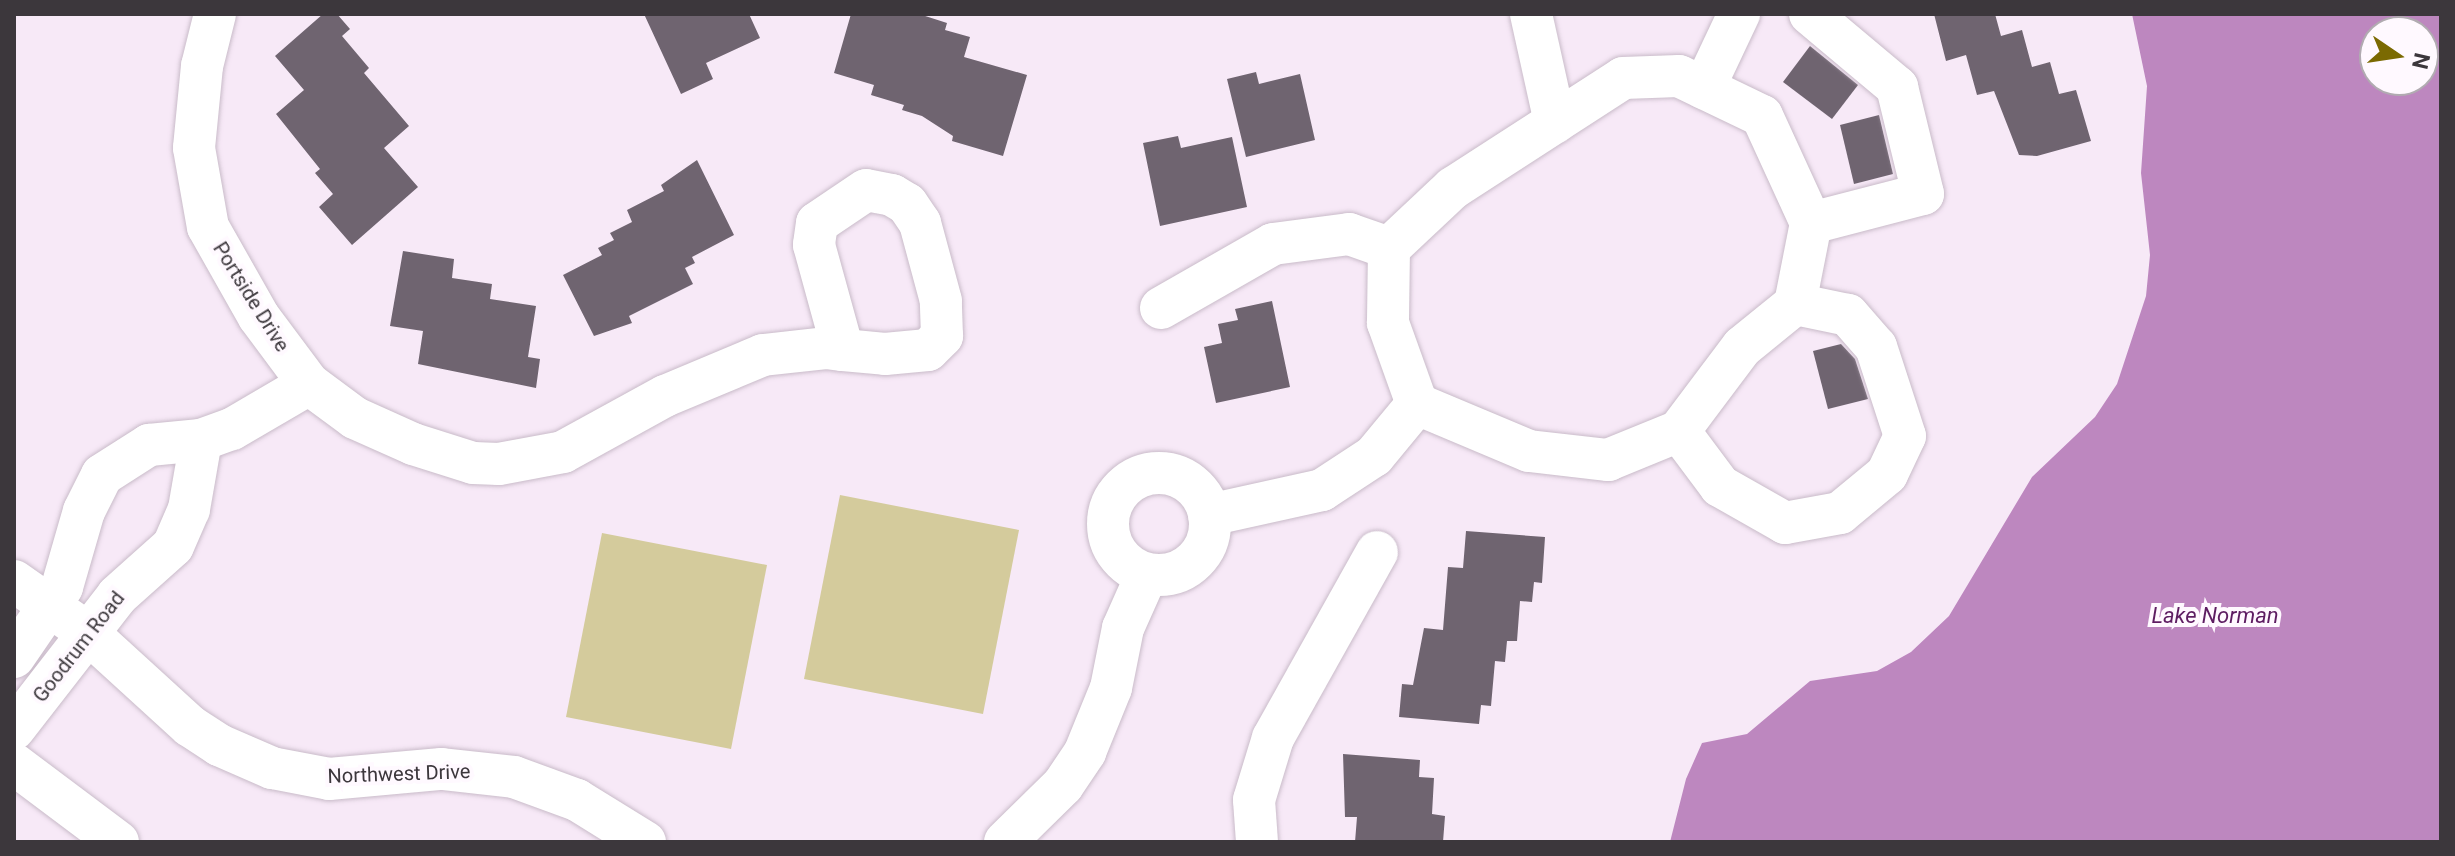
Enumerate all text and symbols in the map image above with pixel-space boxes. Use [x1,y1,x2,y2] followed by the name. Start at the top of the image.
[2359,16,2439,96] north arrow
[2407,51,2435,71] text: N
[208,238,294,356] street label: Portside Drive
[28,587,130,707] street label: Goodrum Road
[2151,603,2279,629] water label: Lake Norman
[327,760,471,788] street label: Northwest Drive

